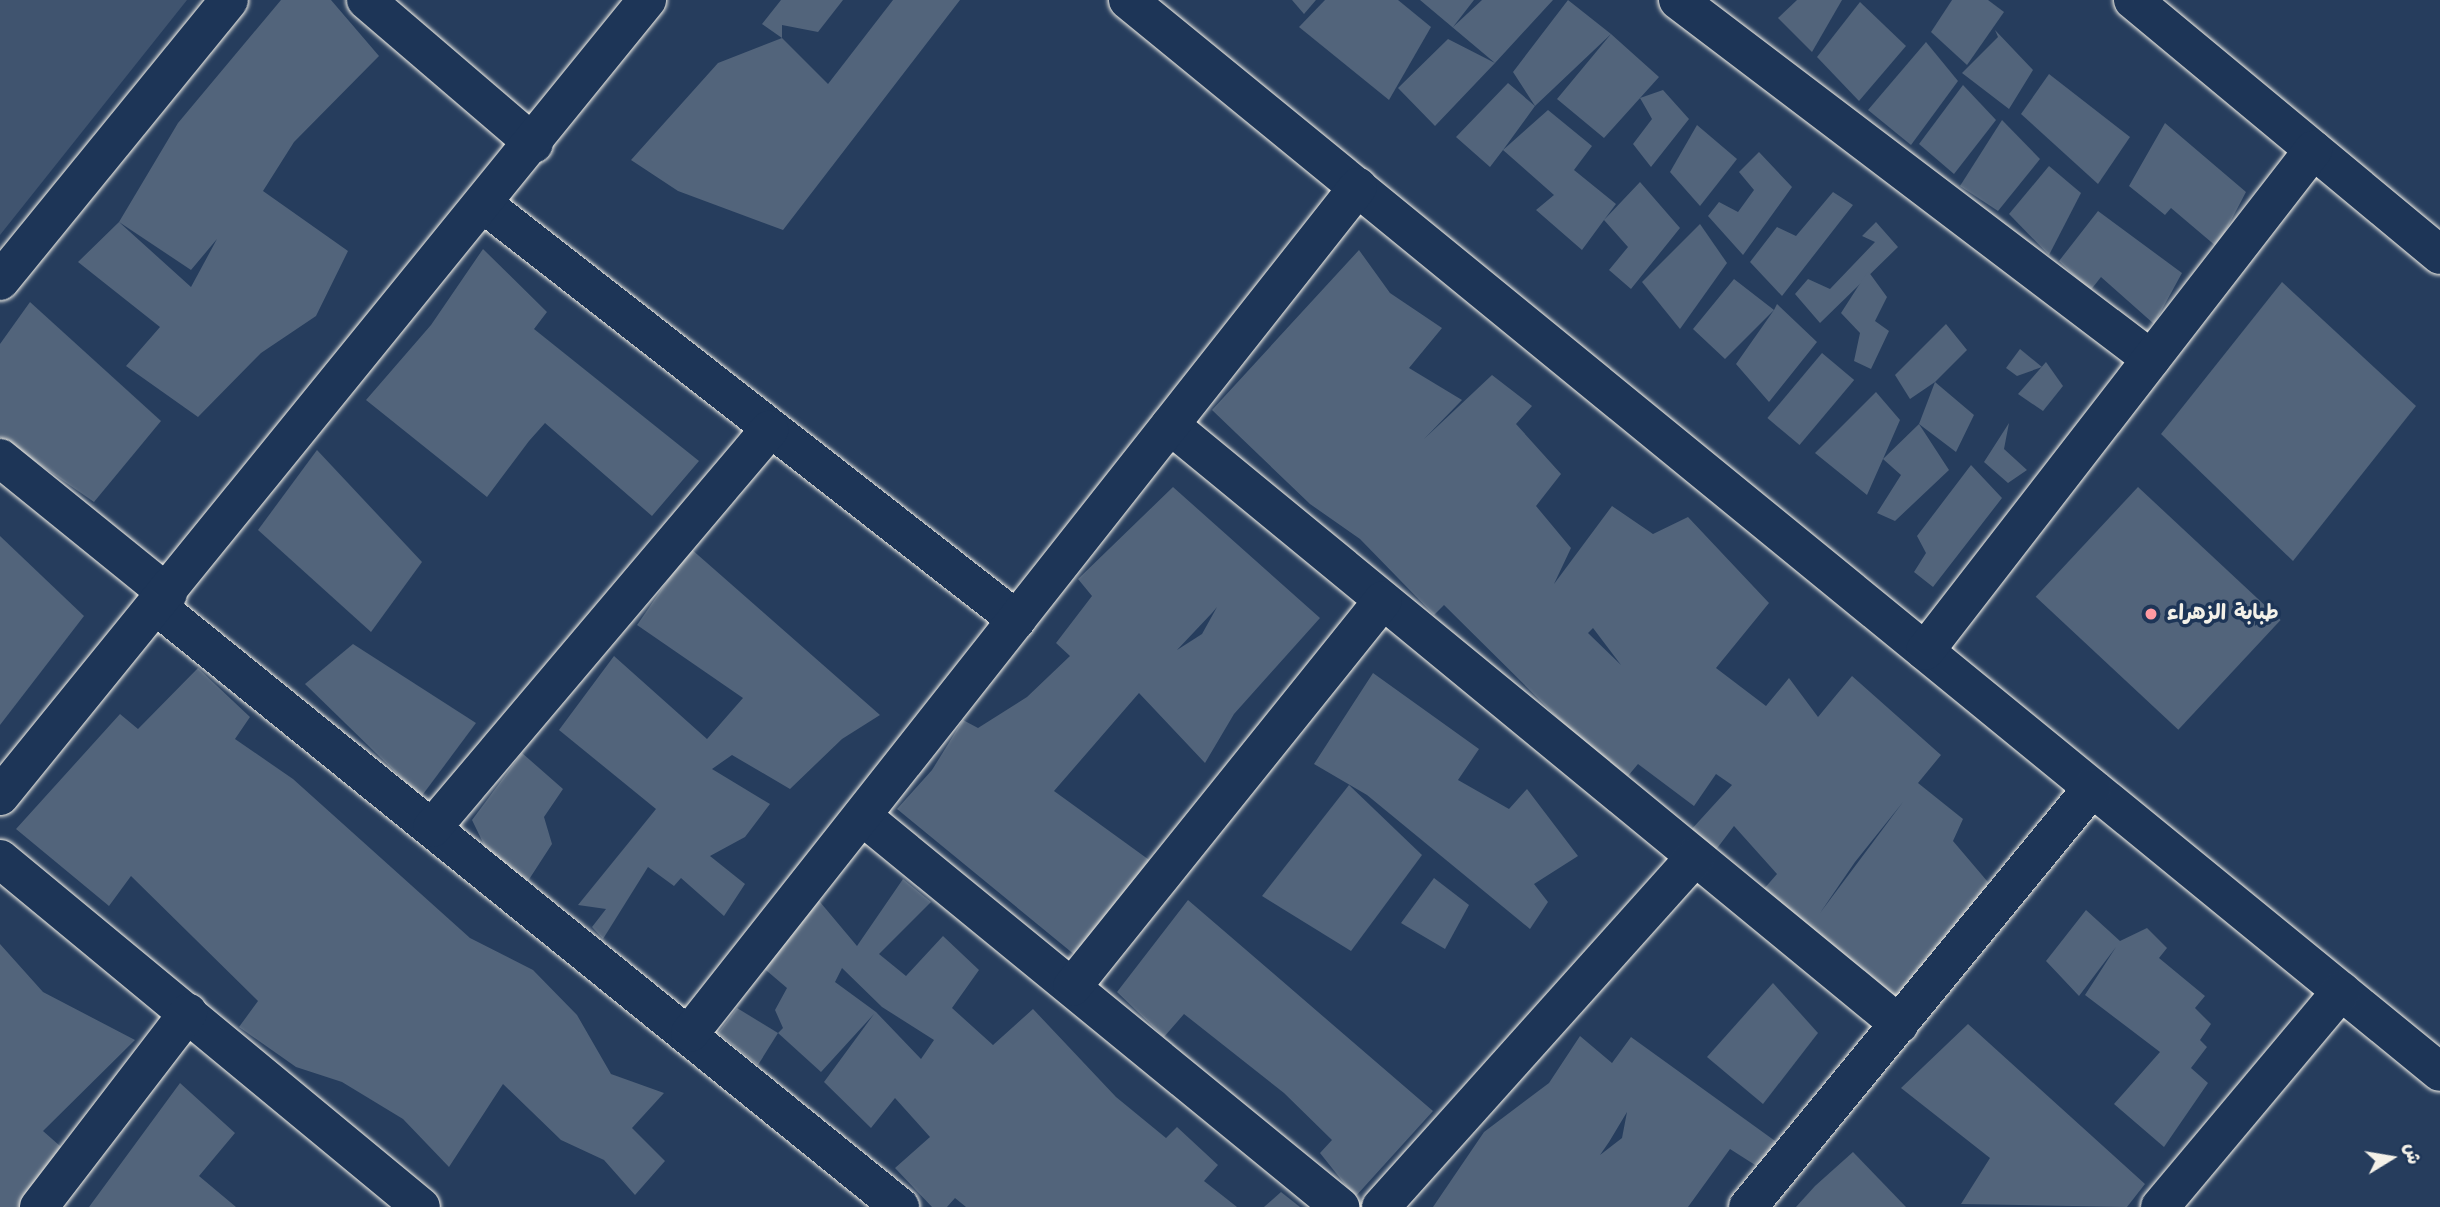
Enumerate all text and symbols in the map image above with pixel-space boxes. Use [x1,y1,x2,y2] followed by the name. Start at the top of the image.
[2167,601,2279,627] place label: طبابة الزهراء
[2141,604,2161,624] marker: طبابة الزهراء
[2356,1123,2426,1193] north arrow
[2395,1141,2428,1167] text: ش

